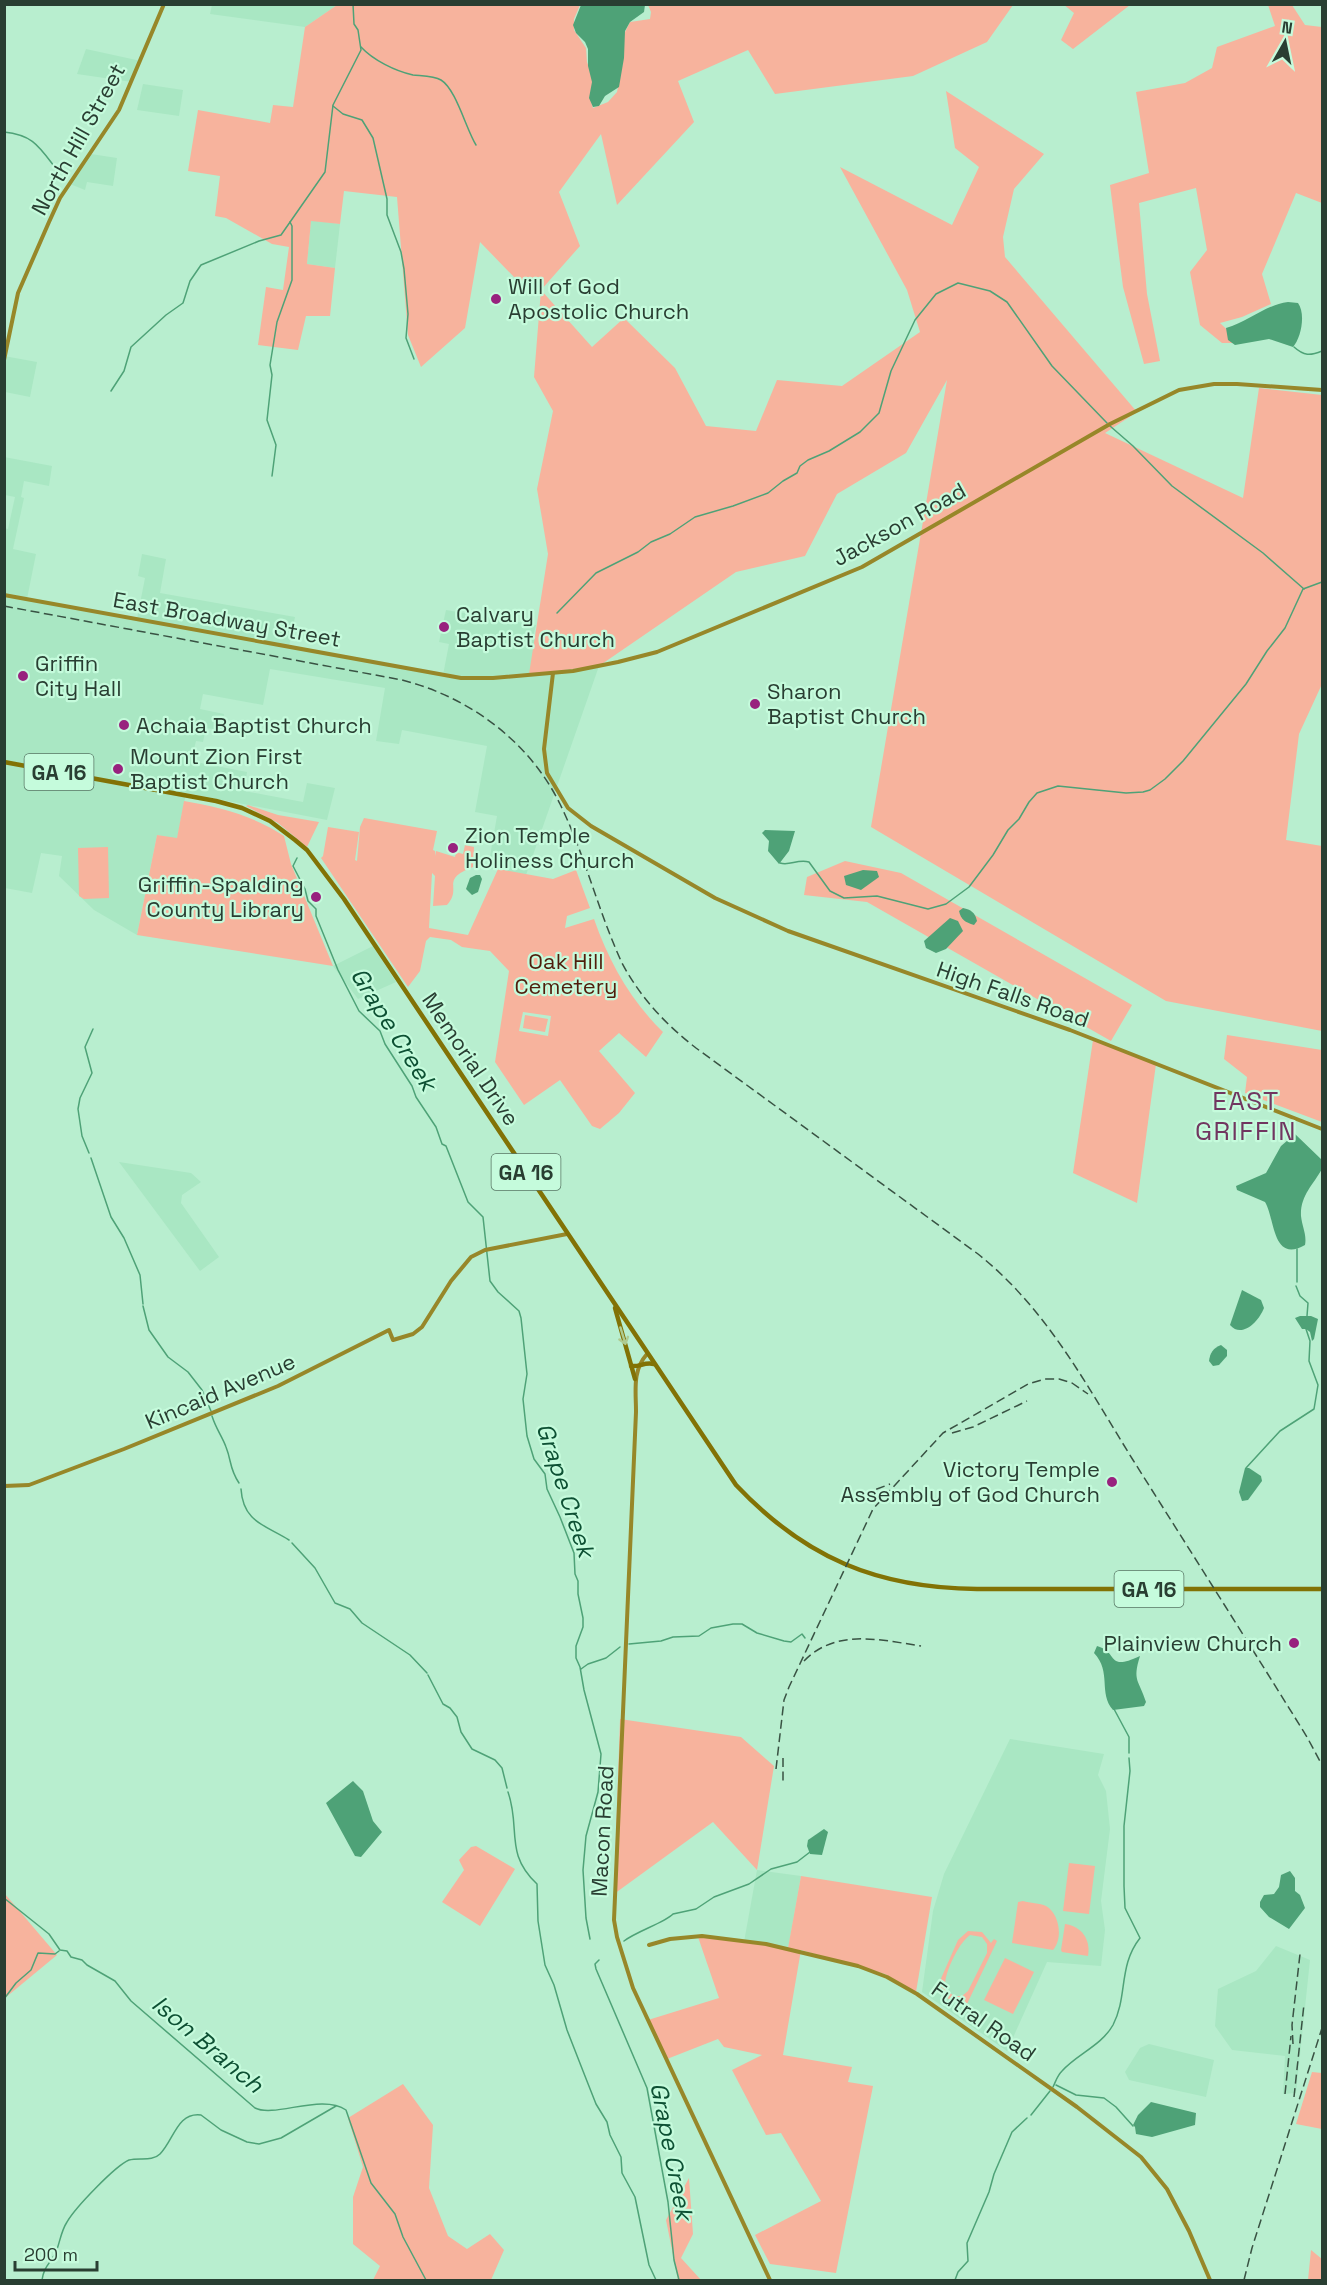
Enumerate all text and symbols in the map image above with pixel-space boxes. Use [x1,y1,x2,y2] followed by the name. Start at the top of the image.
[1255,12,1315,72] north arrow
[1280,16,1294,39] text: N
[25,58,131,220] street label: North Hill Street
[508,272,689,325] place label: Will of God Apostolic Church
[489,292,503,306] marker: Will of God Apostolic Church
[828,476,970,572] street label: Jackson Road
[111,585,343,653] street label: East Broadway Street
[456,600,615,653] place label: Calvary Baptist Church
[437,620,451,634] marker: Calvary Baptist Church
[35,649,122,702] place label: Griffin City Hall
[16,669,30,683] marker: Griffin City Hall
[767,677,926,730] place label: Sharon Baptist Church
[748,697,762,711] marker: Sharon Baptist Church
[136,711,372,739] place label: Achaia Baptist Church
[117,718,131,732] marker: Achaia Baptist Church
[130,742,303,795] place label: Mount Zion First Baptist Church
[25,754,94,790] road number: GA 16
[111,762,125,776] marker: Mount Zion First Baptist Church
[465,821,635,874] place label: Zion Temple Holiness Church
[446,841,460,855] marker: Zion Temple Holiness Church
[138,870,304,923] place label: Griffin-Spalding County Library
[309,890,323,904] marker: Griffin-Spalding County Library
[514,947,618,1000] park label: Oak Hill Cemetery
[933,955,1093,1033] street label: High Falls Road
[344,962,446,1099] water label: Grape Creek
[416,987,526,1131] street label: Memorial Drive
[1195,1084,1297,1148] district label: EAST GRIFFIN
[492,1154,560,1190] road number: GA 16
[618,1326,629,1345] one-way arrow
[141,1347,299,1435] street label: Kincaid Avenue
[530,1419,603,1564] water label: Grape Creek
[840,1455,1100,1508] place label: Victory Temple Assembly of God Church
[1105,1475,1119,1489] marker: Victory Temple Assembly of God Church
[1114,1571,1184,1607] road number: GA 16
[1103,1629,1282,1657] place label: Plainview Church
[1287,1636,1301,1650] marker: Plainview Church
[585,1765,619,1897] street label: Macon Road
[926,1975,1042,2067] street label: Futral Road
[146,1988,271,2101] water label: Ison Branch
[643,2080,701,2225] water label: Grape Creek
[15,2234,98,2272] scale bar
[24,2243,78,2266] text: 200 m

